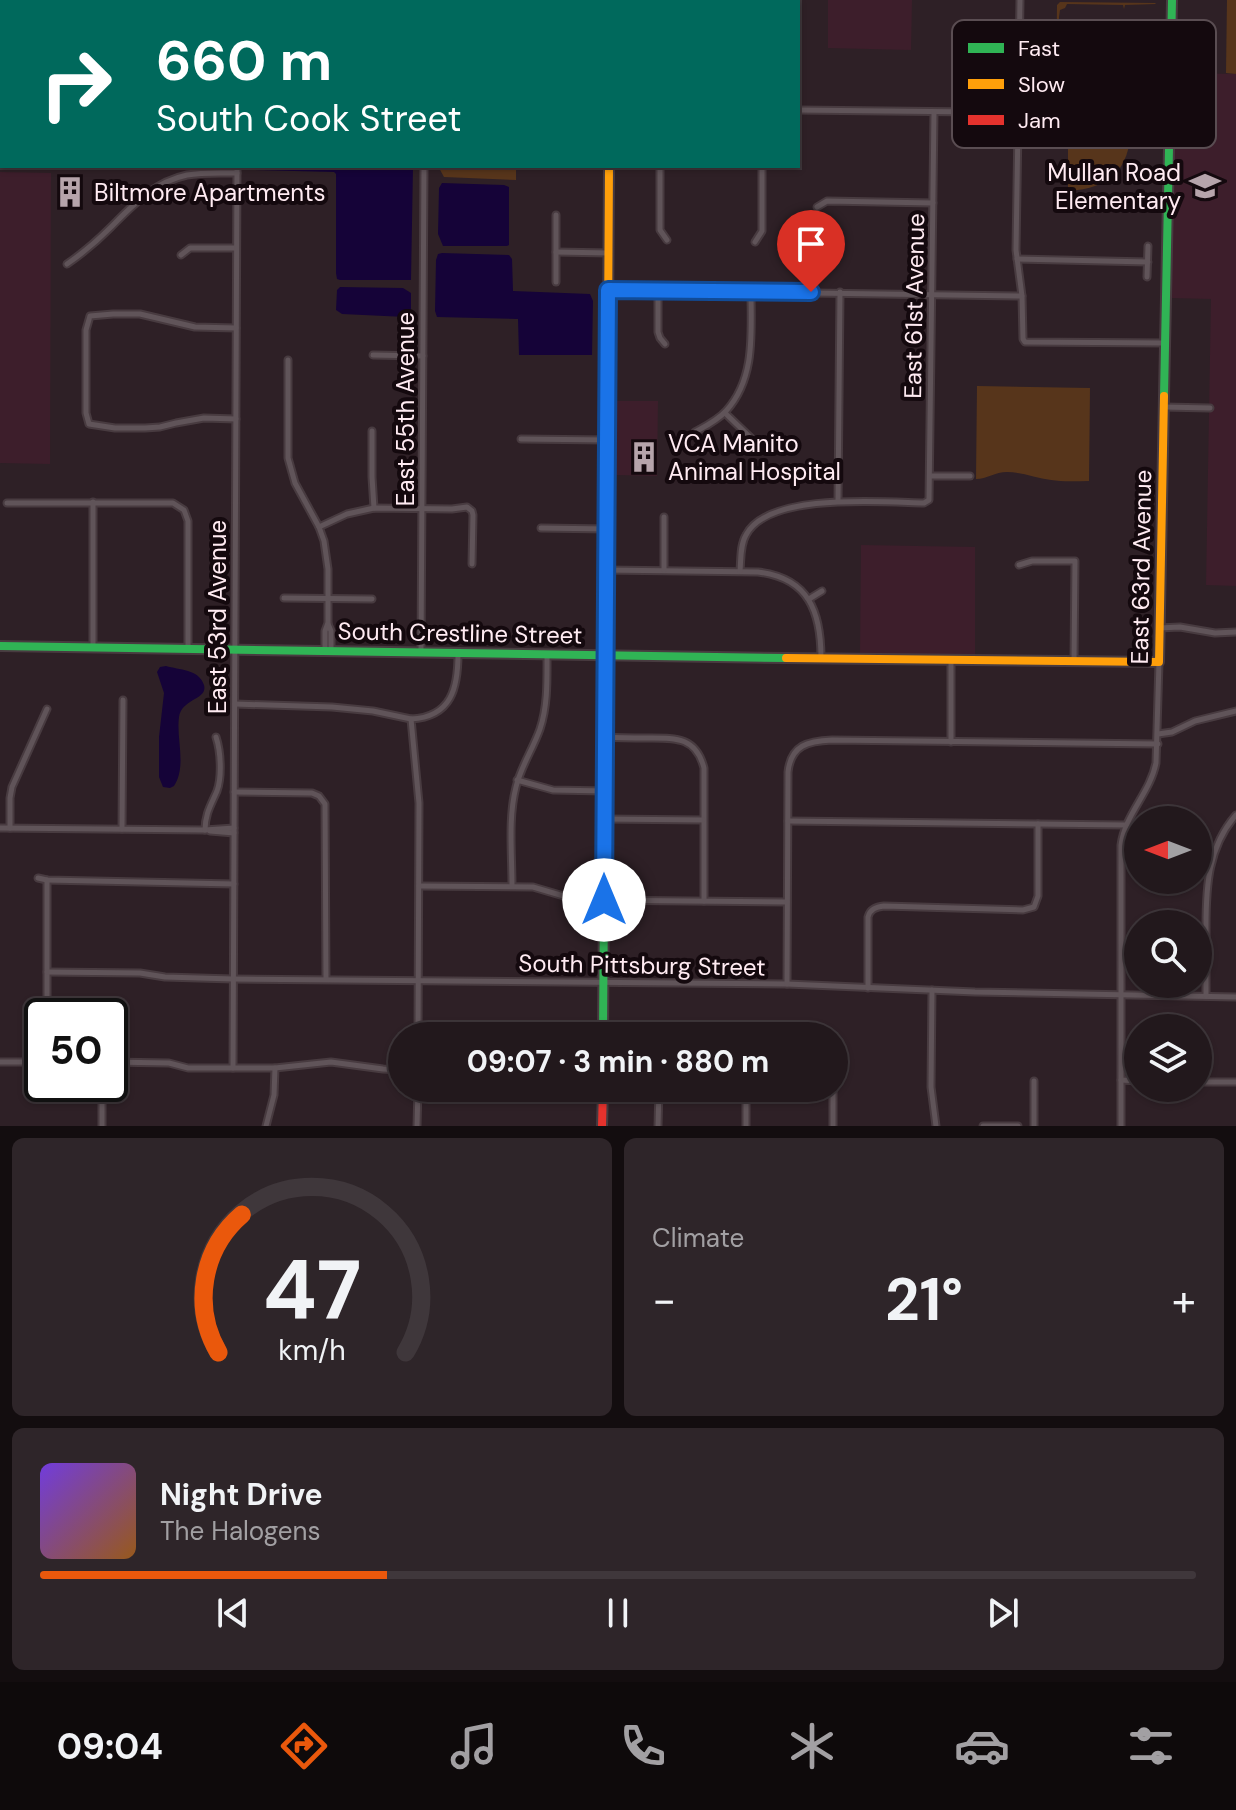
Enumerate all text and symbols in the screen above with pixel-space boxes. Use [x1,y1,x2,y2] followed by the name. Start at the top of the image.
[952,20,1216,148] legend
[156,24,332,97] text: 660 m
[24,32,128,136] icon: right
[1018,34,1060,63] text: Fast
[1018,70,1065,99] text: Slow
[156,95,462,142] text: South Cook Street
[1018,106,1061,135] text: Jam
[1047,157,1181,216] place label: Mullan Road Elementary
[1188,169,1222,203] school or university icon: Mullan Road Elementary
[53,175,87,209] building icon: Biltmore Apartments
[94,177,326,208] place label: Biltmore Apartments
[777,210,845,292] pin
[897,213,931,399] street label: East 61st Avenue
[789,222,833,266] icon: arrive
[390,312,421,506] street label: East 55th Avenue
[668,428,841,487] place label: VCA Manito Animal Hospital
[627,440,661,474] building icon: VCA Manito Animal Hospital
[1124,469,1158,665] street label: East 63rd Avenue
[202,520,233,714] street label: East 53rd Avenue
[337,615,583,651] street label: South Crestline Street
[1124,806,1212,894] north arrow
[1124,806,1212,1102] map controls
[562,858,646,942] position arrow
[1124,910,1212,998] button: search
[518,947,766,983] street label: South Pittsburg Street
[24,998,128,1102] speed limit sign: 50
[1124,1014,1212,1102] button: layers
[467,1042,769,1081] text: 09:07 · 3 min · 880 m
[652,1221,744,1255] text: Climate
[263,1236,361,1345] text: 47
[885,1260,963,1339] text: 21°
[652,1271,676,1329] text: −
[1172,1271,1196,1329] text: +
[278,1332,346,1369] text: km/h
[160,1475,323,1514] text: Night Drive
[160,1514,320,1548] text: The Halogens
[211,1591,255,1635] icon: previous
[596,1591,640,1635] icon: pause
[981,1591,1025,1635] icon: next
[276,1718,332,1774] icon: directions
[446,1718,502,1774] icon: music
[615,1718,671,1774] icon: phone
[784,1718,840,1774] icon: climate
[954,1718,1010,1774] icon: car
[1123,1718,1179,1774] icon: filters
[57,1723,163,1770] text: 09:04

